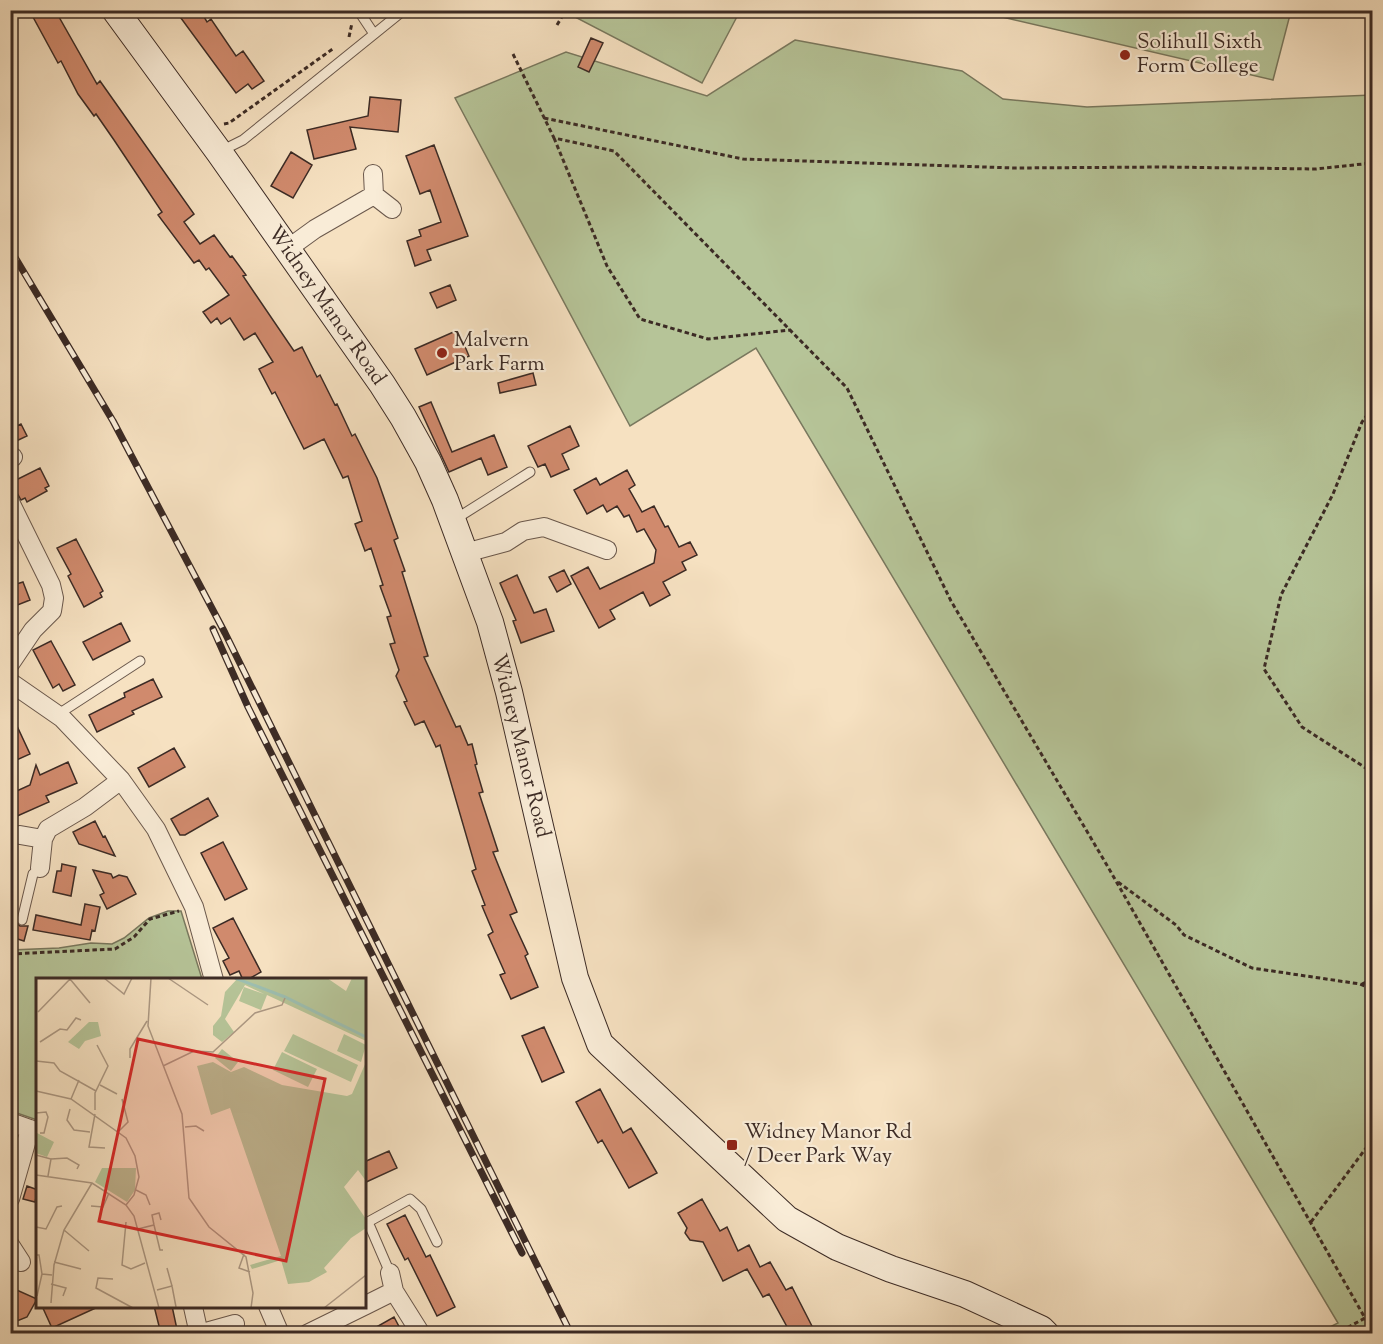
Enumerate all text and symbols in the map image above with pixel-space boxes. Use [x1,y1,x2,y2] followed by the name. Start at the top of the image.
[1137,28,1262,82] place label: Solihull Sixth Form College
[1118,48,1132,62] marker: Solihull Sixth Form College
[260,220,392,392] street label: Widney Manor Road
[454,326,545,380] place label: Malvern Park Farm
[435,346,449,360] marker: Malvern Park Farm
[483,651,557,841] street label: Widney Manor Road
[36,978,366,1308] inset map
[744,1118,912,1172] place label: Widney Manor Rd / Deer Park Way
[725,1138,739,1152] marker: Widney Manor Rd / Deer Park Way

